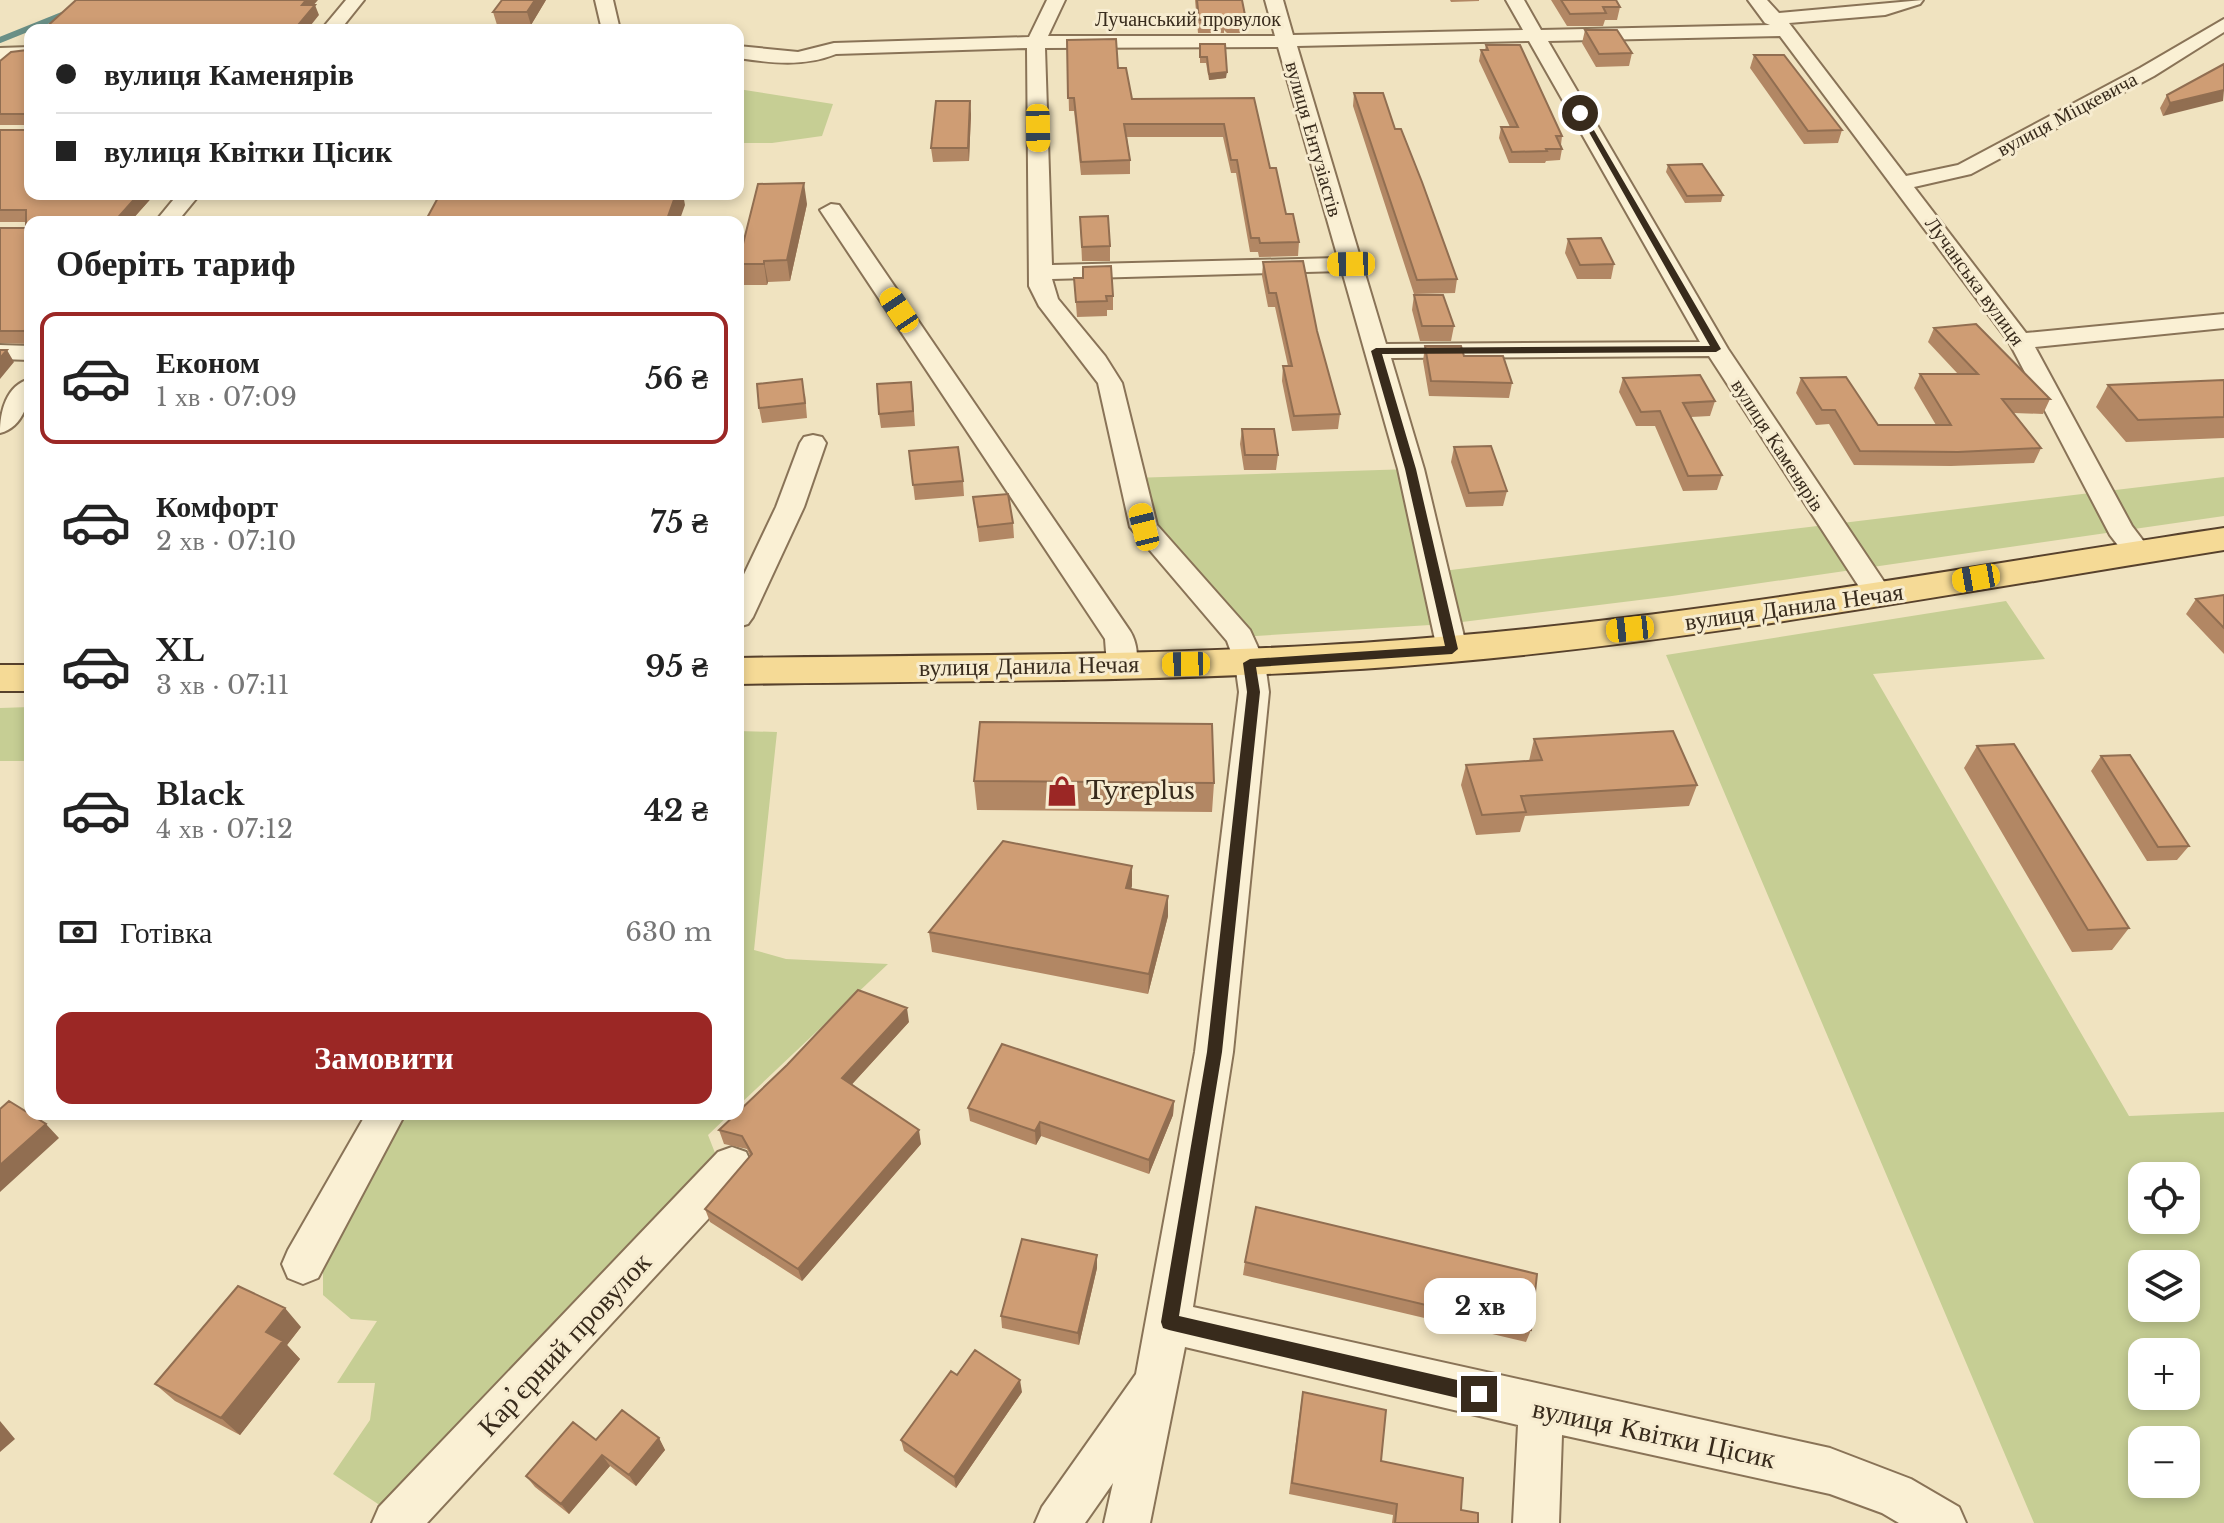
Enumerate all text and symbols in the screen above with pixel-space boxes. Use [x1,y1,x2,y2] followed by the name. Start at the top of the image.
[1095,7,1281,31] street label: Лучанський провулок
[104,56,354,93] text: вулиця Каменярів
[1280,59,1348,219] street label: вулиця Ентузіастів
[1993,67,2141,161] street label: вулиця Міцкевича
[1562,95,1598,131] route start
[1026,104,1050,152] car
[104,133,392,170] text: вулиця Квітки Цісик
[1920,212,2030,350] street label: Лучанська вулиця
[56,241,296,286] text: Оберіть тариф
[1327,252,1375,276] car
[876,283,922,337] car
[60,342,132,414] icon: car
[156,344,260,381] text: Економ
[645,360,708,397] text: 56 ₴
[1726,374,1830,516] street label: вулиця Каменярів
[156,381,297,413] text: 1 хв · 07:09
[60,486,132,558] icon: car
[156,488,278,525] text: Комфорт
[1127,501,1161,553] car
[650,504,708,541] text: 75 ₴
[156,525,296,557] text: 2 хв · 07:10
[1950,562,2002,594] car
[1683,577,1905,636] street label: вулиця Данила Нечая
[1605,615,1655,643] car
[60,630,132,702] icon: car
[156,632,204,669] text: XL
[645,648,708,685] text: 95 ₴
[919,649,1139,682] street label: вулиця Данила Нечая
[1162,652,1210,676] car
[156,669,289,701] text: 3 хв · 07:11
[60,774,132,846] icon: car
[1045,774,1079,808] shop icon: Tyreplus
[156,776,244,813] text: Black
[1086,776,1195,805] place label: Tyreplus
[644,792,708,829] text: 42 ₴
[156,813,293,845] text: 4 хв · 07:12
[56,910,100,954] icon: cash
[120,914,212,951] text: Готівка
[625,916,712,948] text: 630 m
[56,1012,712,1104] button: Замовити
[2128,1162,2200,1498] map controls
[2128,1162,2200,1234] button: locate
[470,1245,659,1443] street label: Карʼєрний провулок
[2128,1250,2200,1322] button: layers
[1423,1278,1535,1334] callout: 2 хв
[1455,1290,1505,1322] text: 2 хв
[2128,1338,2200,1410] button: +
[1461,1376,1497,1412] route end
[1529,1391,1779,1476] street label: вулиця Квітки Цісик
[2128,1426,2200,1498] button: −

